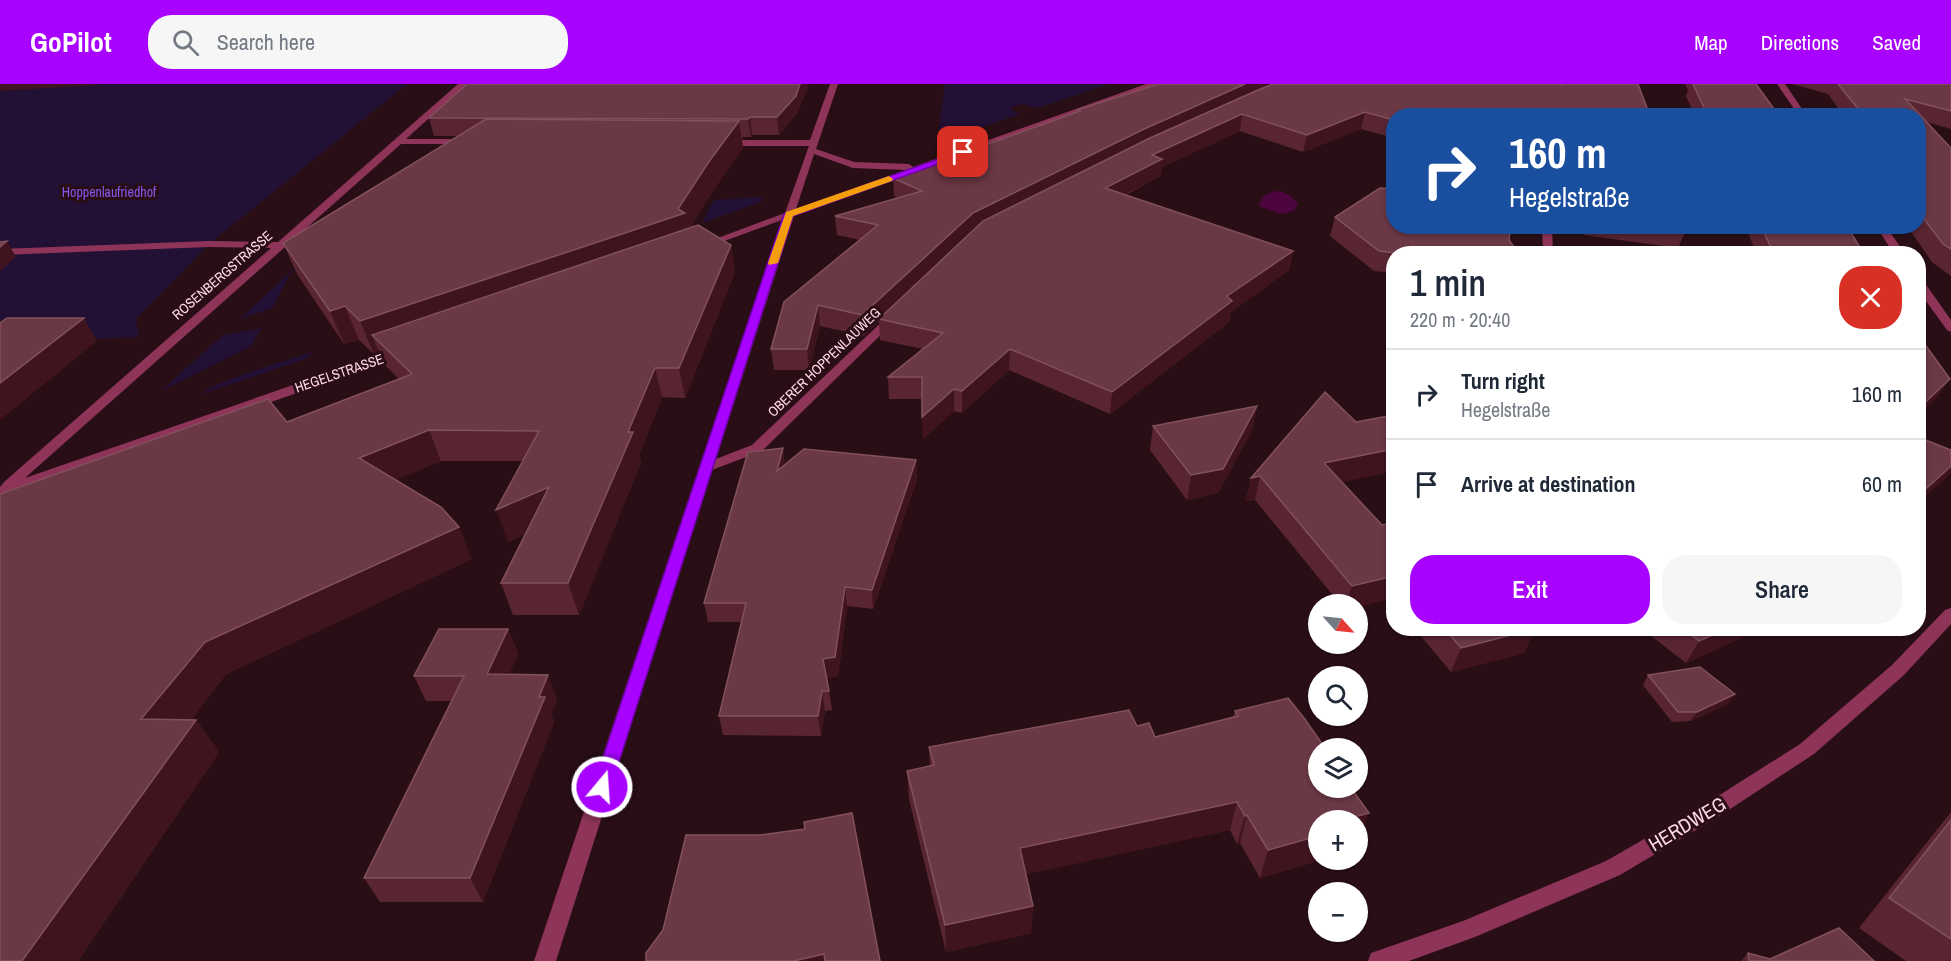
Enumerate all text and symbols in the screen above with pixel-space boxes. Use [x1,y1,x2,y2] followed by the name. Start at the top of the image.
[148,15,568,69] search box
[30,23,112,61] text: GoPilot
[169,26,202,59] icon: search
[217,27,315,57] text: Search here
[1694,28,1728,57] text: Map
[1761,28,1839,57] text: Directions
[1872,28,1921,57] text: Saved
[1509,125,1607,181] text: 160 m
[937,126,988,177] pin
[1410,132,1488,210] icon: right
[946,135,979,168] icon: arrive
[1509,179,1630,215] text: Hegelstraße
[62,183,157,201] park label: Hoppenlaufriedhof
[168,227,276,323] street label: ROSENBERGSTRASSE
[1410,259,1486,307] text: 1 min
[1839,266,1902,329] button: close
[764,303,884,421] street label: OBERER HOPPENLAUWEG
[1410,306,1510,333] text: 220 m · 20:40
[292,349,386,397] street label: HEGELSTRASSE
[1461,366,1545,396] text: Turn right
[1410,378,1443,411] icon: right
[1852,379,1902,409] text: 160 m
[1461,396,1550,423] text: Hegelstraße
[1410,468,1443,501] icon: arrive
[1461,469,1635,499] text: Arrive at destination
[1862,469,1902,499] text: 60 m
[1410,555,1650,624] button: Exit
[1662,555,1902,624] button: Share
[1308,594,1368,654] north arrow
[1308,594,1368,942] map controls
[1308,666,1368,726] button: search
[1308,738,1368,798] button: layers
[570,755,634,819] position arrow
[1643,790,1730,857] street label: HERDWEG
[1308,810,1368,870] button: +
[1308,882,1368,942] button: −

